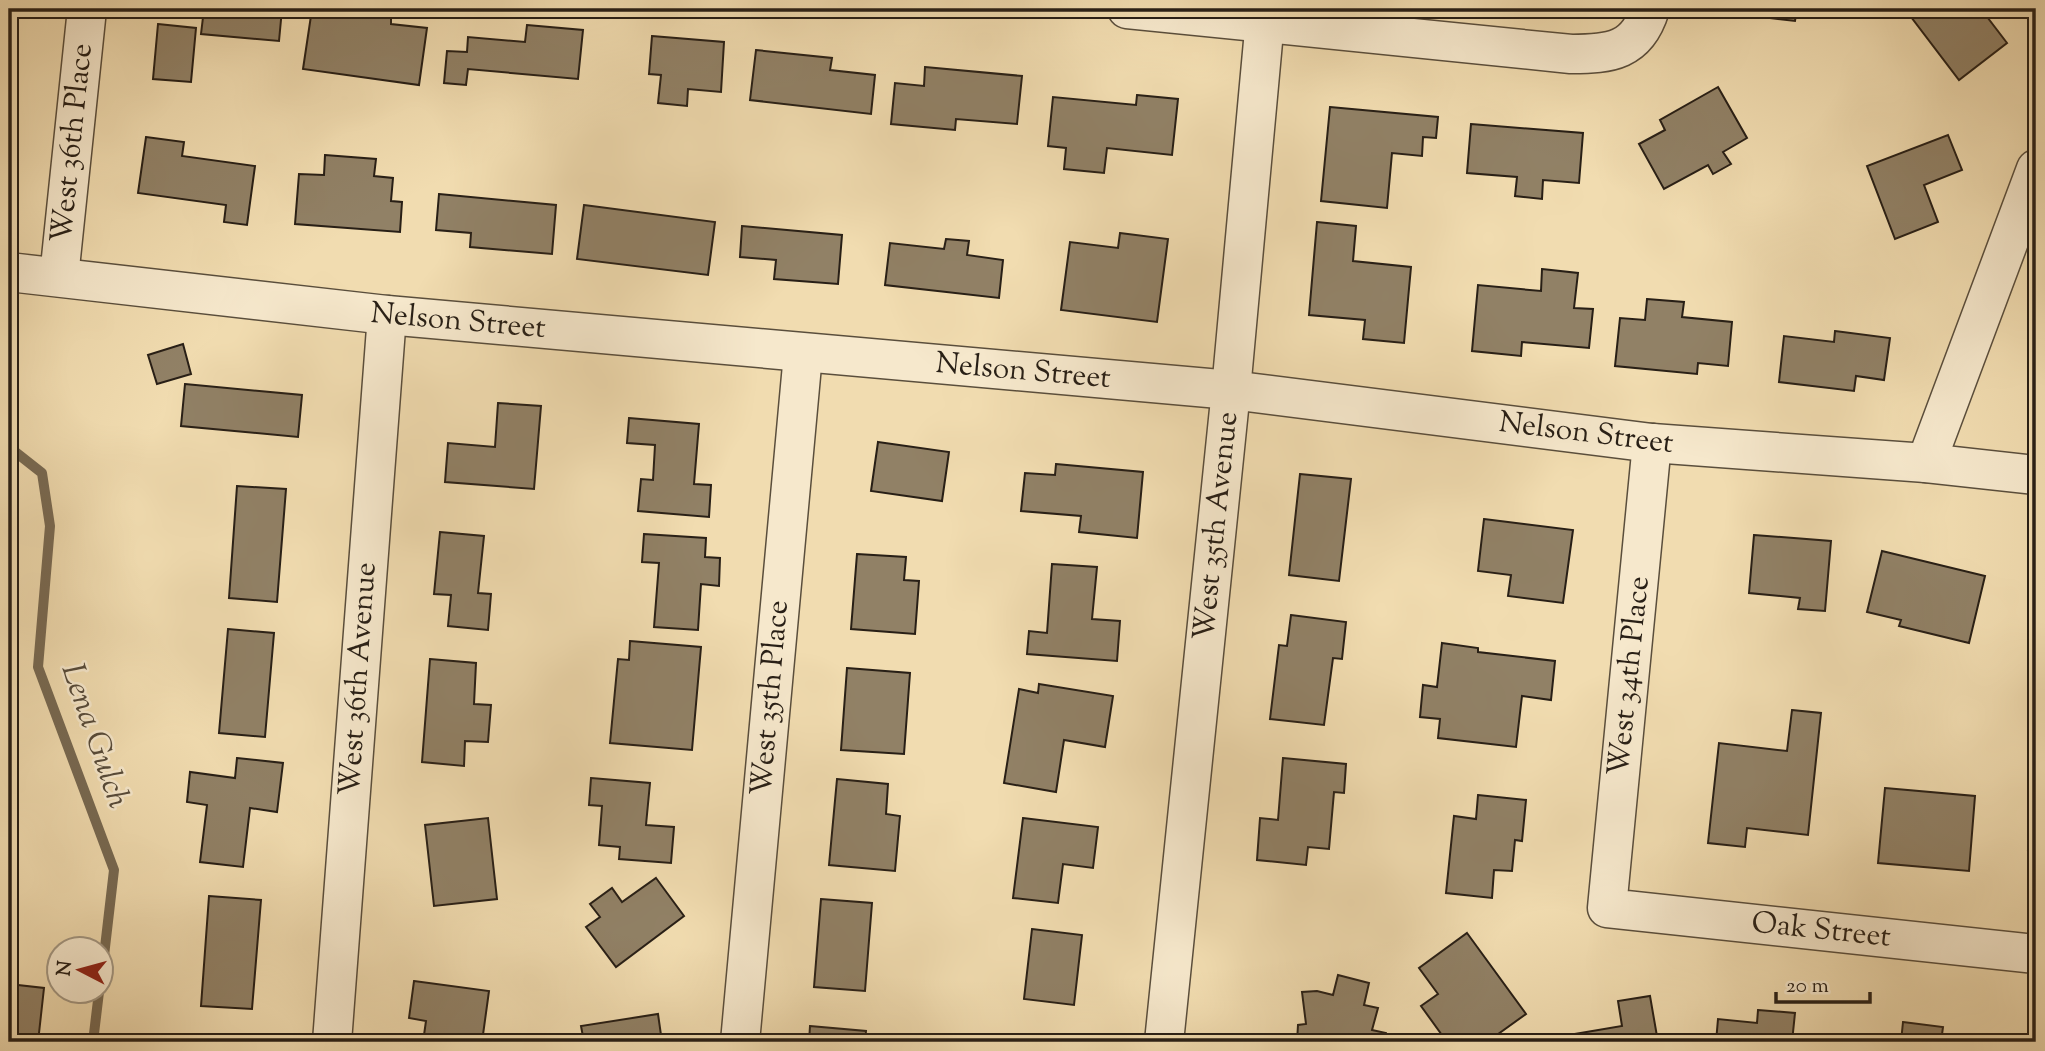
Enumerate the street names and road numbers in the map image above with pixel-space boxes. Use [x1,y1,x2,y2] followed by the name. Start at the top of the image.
[41,41,105,245] street label: West 36th Place
[369,293,547,351] street label: Nelson Street
[934,343,1112,401] street label: Nelson Street
[1496,402,1676,466] street label: Nelson Street
[1184,410,1250,642] street label: West 35th Avenue
[329,561,389,797] street label: West 36th Avenue
[1598,574,1662,778] street label: West 34th Place
[741,599,801,797] street label: West 35th Place
[1749,902,1893,960] street label: Oak Street

